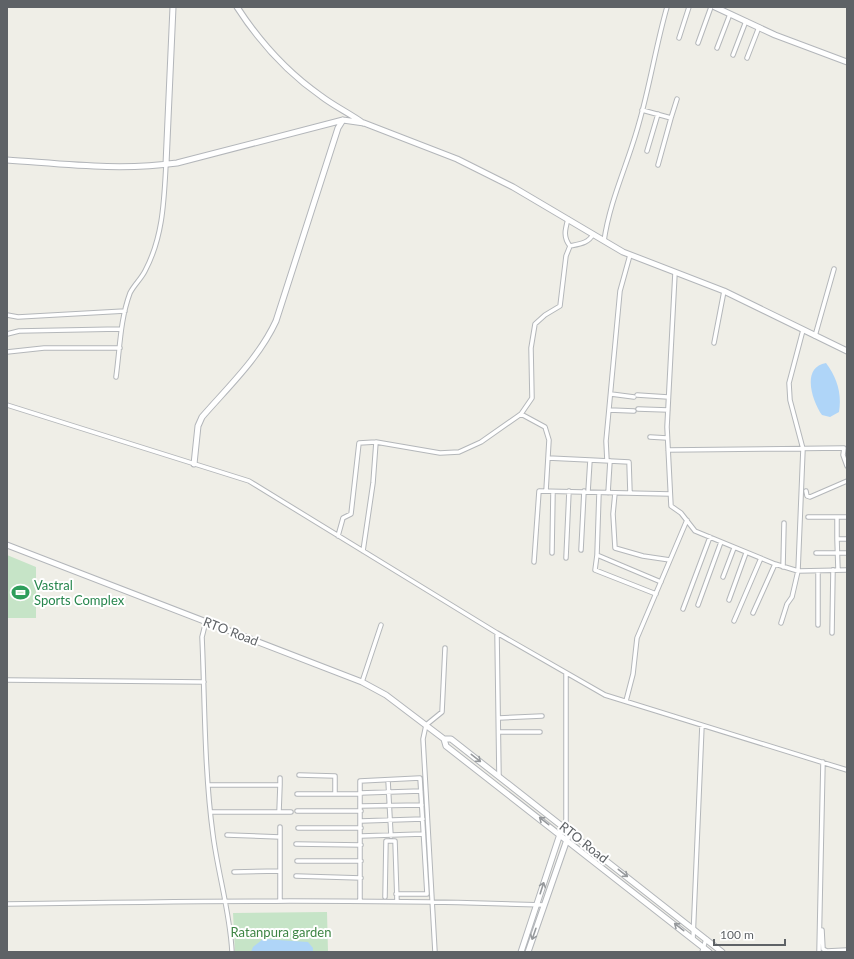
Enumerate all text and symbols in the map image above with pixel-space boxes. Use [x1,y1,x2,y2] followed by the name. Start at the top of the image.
[34,577,125,608] place label: Vastral Sports Complex
[11,582,31,602] sports icon: Vastral Sports Complex
[201,613,261,649] street label: RTO Road
[470,754,481,763] one-way arrow
[538,817,549,825] one-way arrow
[556,818,612,866] street label: RTO Road
[617,868,628,877] one-way arrow
[539,883,547,895] one-way arrow
[714,921,785,947] scale bar
[673,923,684,932] one-way arrow
[231,924,331,940] park label: Ratanpura garden
[530,927,537,940] one-way arrow
[720,927,754,942] text: 100 m

